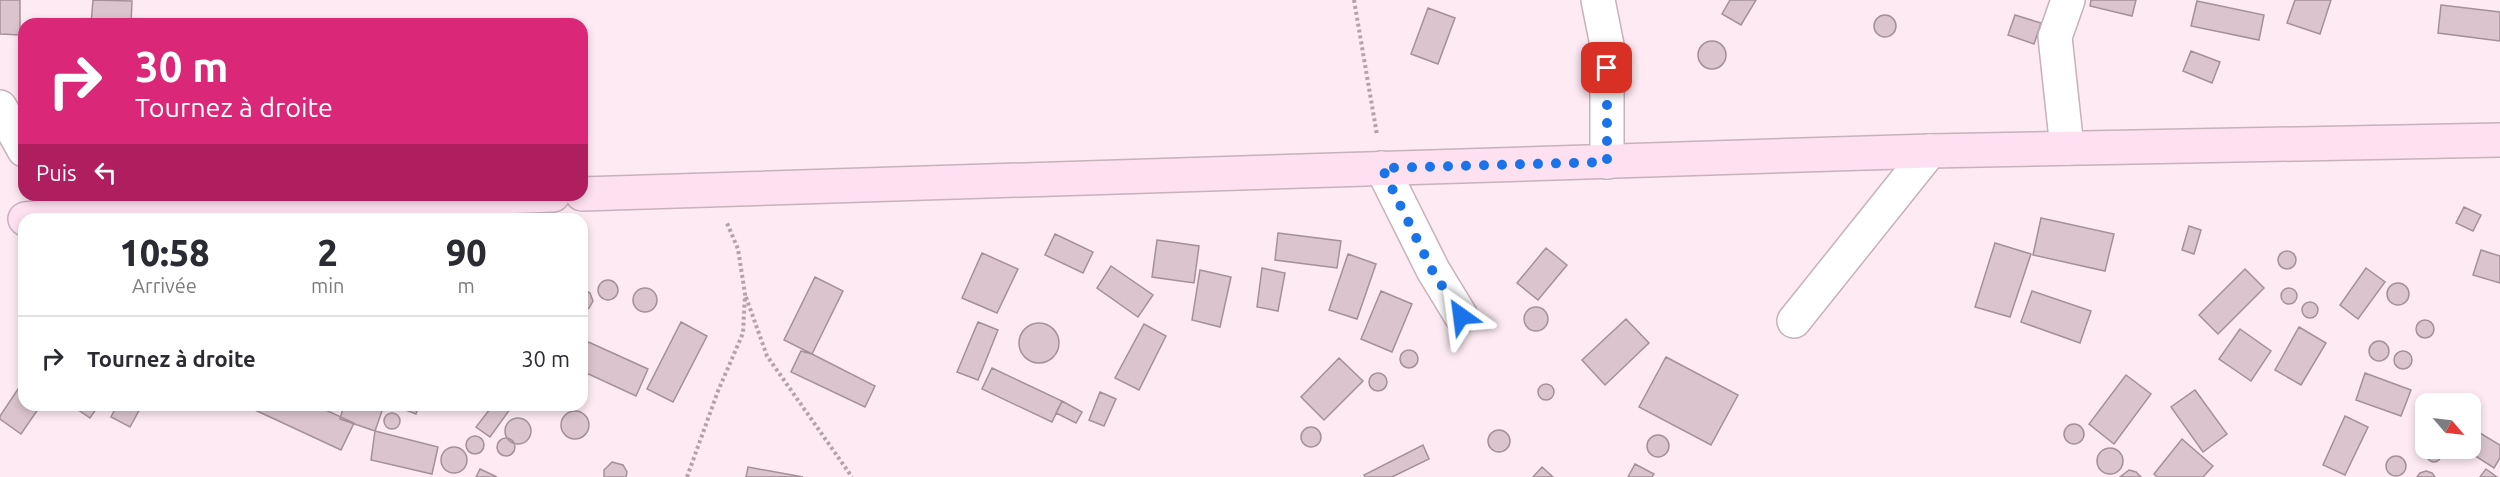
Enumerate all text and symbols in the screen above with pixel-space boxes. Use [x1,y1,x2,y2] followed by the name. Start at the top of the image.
[36,42,114,120] icon: right
[1581,42,1632,93] pin
[135,43,229,90] text: 30 m
[1590,51,1623,84] icon: arrive
[135,92,333,122] text: Tournez à droite
[89,156,122,189] icon: left
[36,160,77,185] text: Puis
[119,232,210,273] text: 10:58
[318,232,338,273] text: 2
[446,232,487,273] text: 90
[132,274,197,297] text: Arrivée
[311,274,345,297] text: min
[458,274,475,297] text: m
[1429,284,1493,348] position arrow
[36,342,69,375] icon: right
[87,346,256,371] text: Tournez à droite
[521,346,570,371] text: 30 m
[2415,393,2481,459] north arrow
[2415,393,2481,459] map controls

